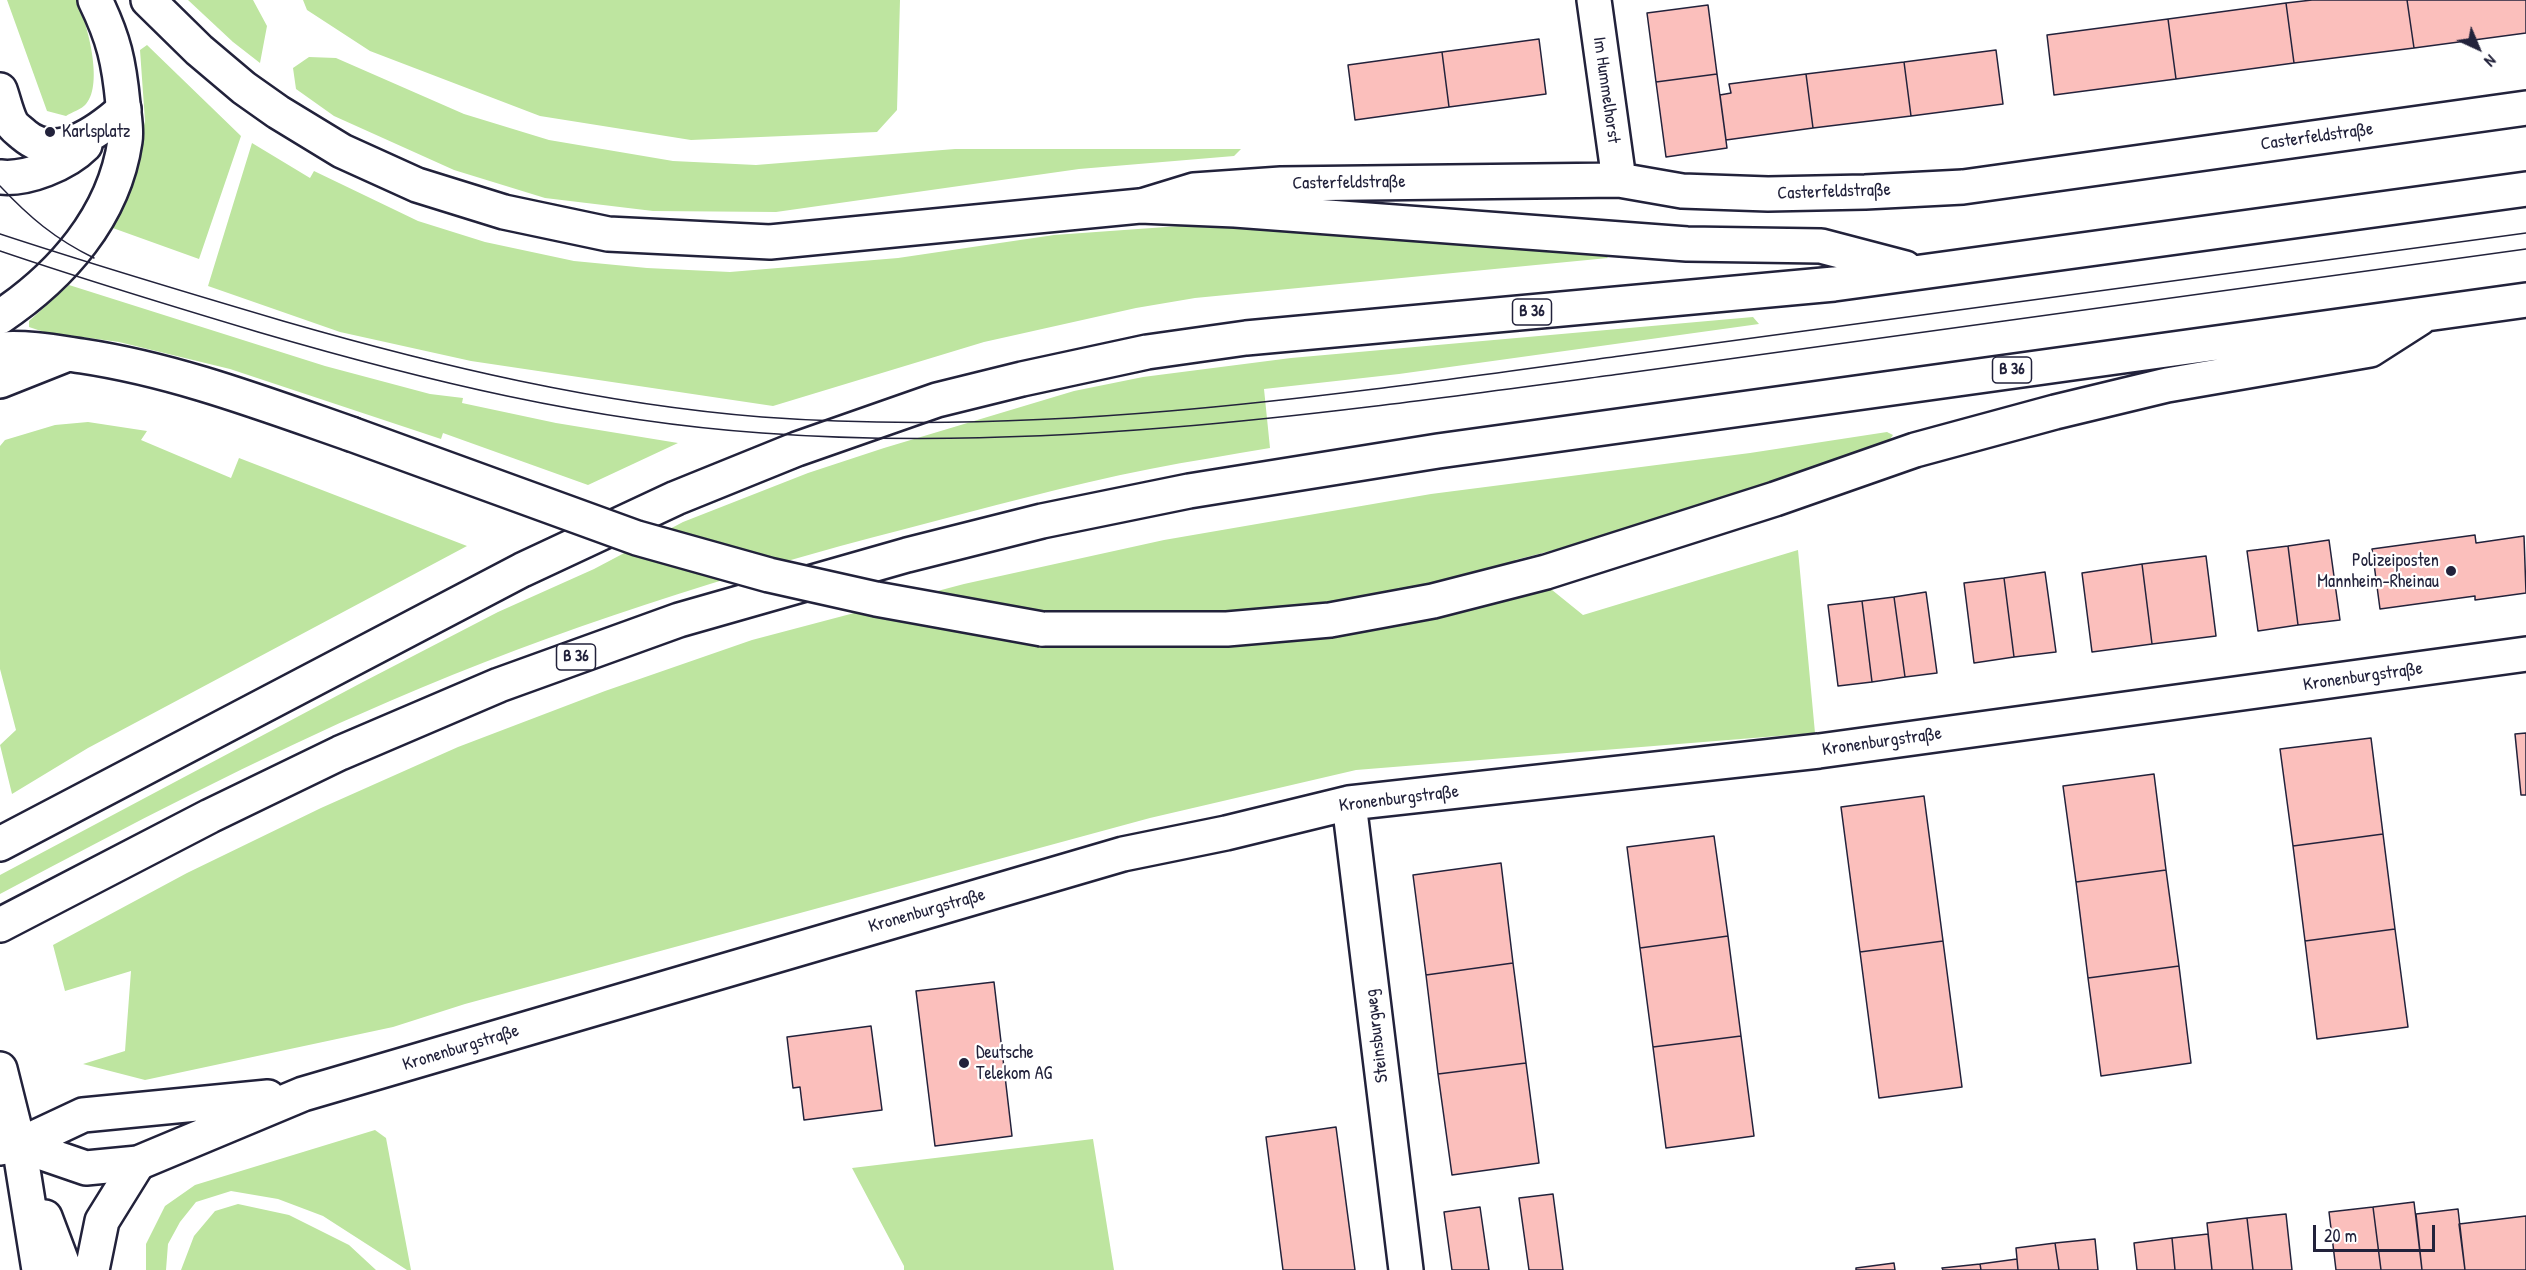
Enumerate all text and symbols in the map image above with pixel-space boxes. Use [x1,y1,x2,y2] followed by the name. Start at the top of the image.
[2448,18,2508,78] north arrow
[1588,35,1624,145] street label: Im Hummelhorst
[2480,50,2501,72] text: N
[2259,118,2375,156] street label: Casterfeldstraße
[62,121,131,143] place label: Karlsplatz
[43,125,57,139] marker: Karlsplatz
[1292,171,1406,195] street label: Casterfeldstraße
[1777,179,1891,205] street label: Casterfeldstraße
[1512,299,1552,325] road number: B 36
[1992,357,2032,383] road number: B 36
[2317,550,2439,592] place label: Polizeiposten Mannheim-Rheinau
[2444,564,2458,578] marker: Polizeiposten Mannheim-Rheinau
[556,644,596,670] road number: B 36
[2302,658,2424,696] street label: Kronenburgstraße
[1821,723,1943,761] street label: Kronenburgstraße
[1338,781,1460,817] street label: Kronenburgstraße
[866,884,988,938] street label: Kronenburgstraße
[1361,988,1393,1084] street label: Steinsburgweg
[400,1020,522,1076] street label: Kronenburgstraße
[976,1042,1052,1084] place label: Deutsche Telekom AG
[957,1056,971,1070] marker: Deutsche Telekom AG
[2316,1213,2438,1251] scale bar
[2324,1223,2357,1248] text: 20 m

